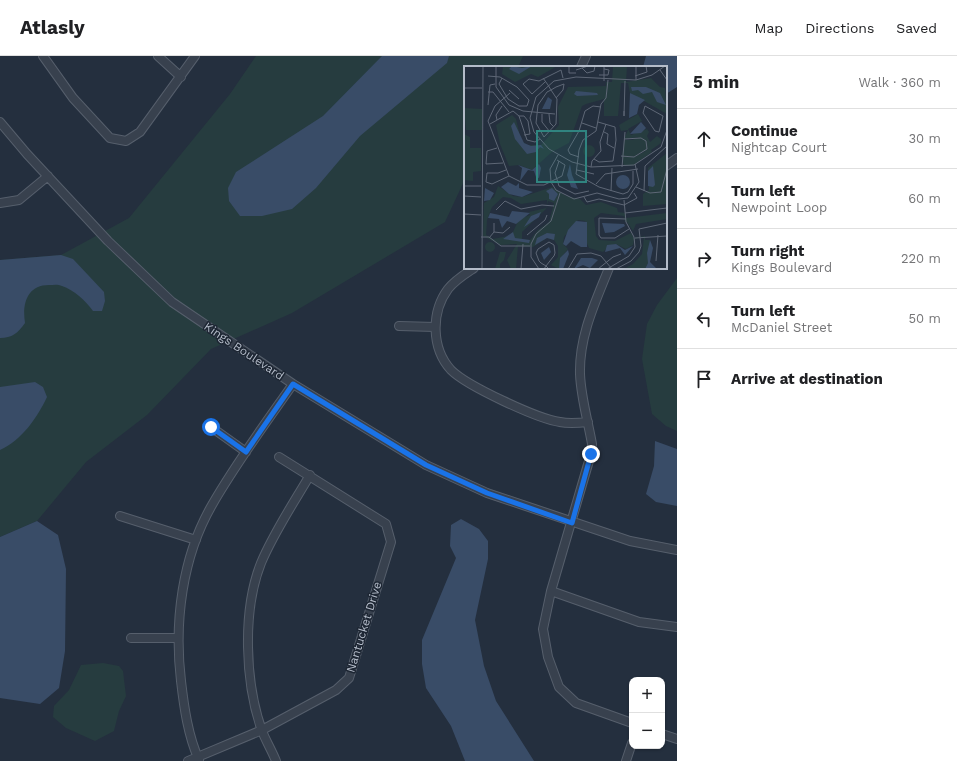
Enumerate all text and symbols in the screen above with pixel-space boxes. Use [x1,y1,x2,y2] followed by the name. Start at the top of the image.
[20,16,85,39] text: Atlasly
[755,20,783,36] text: Map
[805,20,874,36] text: Directions
[896,20,937,36] text: Saved
[464,66,667,269] inset map
[693,72,739,92] text: 5 min
[858,75,941,90] text: Walk · 360 m
[731,122,798,140] text: Continue
[693,128,715,150] icon: ahead
[909,131,941,146] text: 30 m
[731,140,827,155] text: Nightcap Court
[731,182,795,200] text: Turn left
[693,188,715,210] icon: left
[908,191,941,206] text: 60 m
[731,200,827,215] text: Newpoint Loop
[731,242,804,260] text: Turn right
[693,248,715,270] icon: right
[901,251,941,266] text: 220 m
[731,260,832,275] text: Kings Boulevard
[731,302,795,320] text: Turn left
[693,308,715,330] icon: left
[909,311,941,326] text: 50 m
[201,319,287,383] street label: Kings Boulevard
[731,320,832,335] text: McDaniel Street
[693,368,715,390] icon: arrive
[731,370,883,388] text: Arrive at destination
[202,418,220,436] route start
[582,445,600,463] route end
[344,580,385,674] street label: Nantucket Drive
[629,677,665,749] map controls
[629,677,665,713] button: +
[629,713,665,749] button: −

